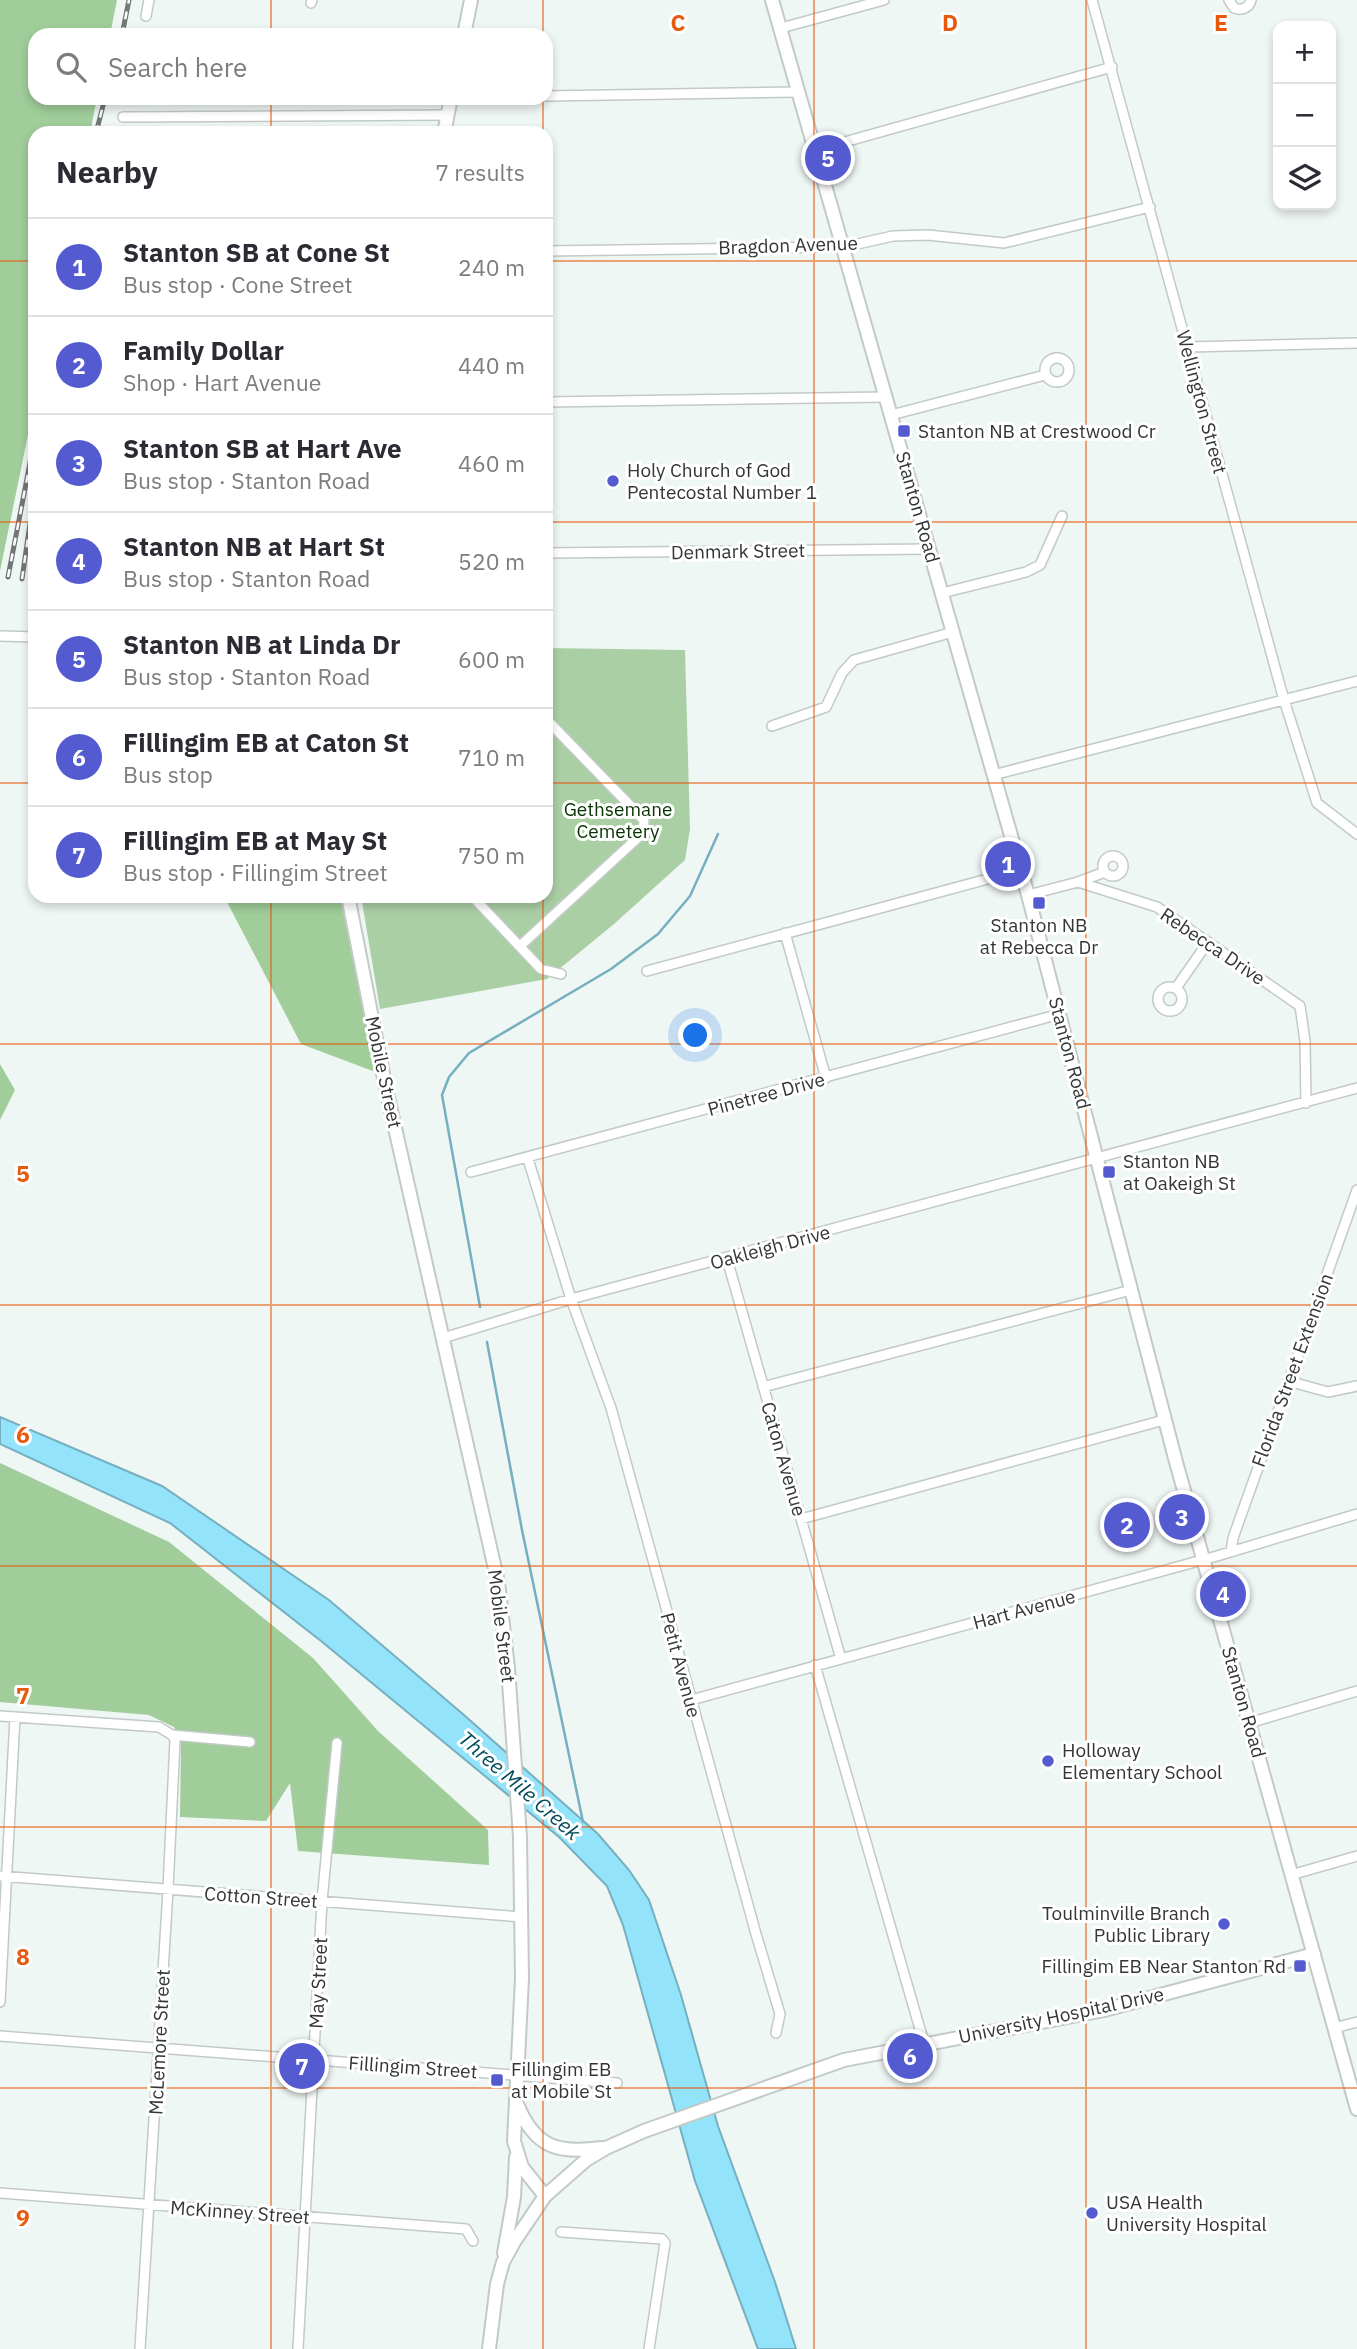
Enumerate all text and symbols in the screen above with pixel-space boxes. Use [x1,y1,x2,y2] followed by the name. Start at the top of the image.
[671,7,686,37] text: C
[942,7,958,37] text: D
[1214,7,1228,37] text: E
[1273,21,1336,210] map controls
[1273,21,1336,84] button: +
[28,28,553,105] search box
[52,48,90,86] icon: search
[108,50,247,84] text: Search here
[1273,84,1336,147] button: −
[805,132,851,184] pin: 5
[1273,147,1336,210] button: layers
[56,152,158,191] text: Nearby
[435,157,525,187] text: 7 results
[718,231,858,259] street label: Bragdon Avenue
[123,235,390,269] text: Stanton SB at Cone St
[72,252,86,282] text: 1
[458,252,525,282] text: 240 m
[123,269,353,299] text: Bus stop · Cone Street
[1171,328,1233,476] street label: Wellington Street
[123,333,284,367] text: Family Dollar
[72,350,86,380] text: 2
[458,350,525,380] text: 440 m
[123,367,321,397] text: Shop · Hart Avenue
[918,419,1156,443] place label: Stanton NB at Crestwood Cr
[896,423,912,439] marker: Stanton NB at Crestwood Cr
[123,431,402,465] text: Stanton SB at Hart Ave
[72,448,86,478] text: 3
[458,448,525,478] text: 460 m
[891,448,945,566] street label: Stanton Road
[627,458,817,504] place label: Holy Church of God Pentecostal Number 1
[123,465,370,495] text: Bus stop · Stanton Road
[605,473,621,489] marker: Holy Church of God Pentecostal Number 1
[123,529,385,563] text: Stanton NB at Hart St
[671,538,805,564] street label: Denmark Street
[72,546,86,576] text: 4
[458,546,525,576] text: 520 m
[123,563,370,593] text: Bus stop · Stanton Road
[123,627,401,661] text: Stanton NB at Linda Dr
[72,644,86,674] text: 5
[458,644,525,674] text: 600 m
[123,661,370,691] text: Bus stop · Stanton Road
[123,725,409,759] text: Fillingim EB at Caton St
[72,742,86,772] text: 6
[458,742,525,772] text: 710 m
[123,759,213,789] text: Bus stop
[564,797,672,843] park label: Gethsemane Cemetery
[123,823,387,857] text: Fillingim EB at May St
[985,838,1031,890] pin: 1
[72,840,86,870] text: 7
[458,840,525,870] text: 750 m
[123,857,388,887] text: Bus stop · Fillingim Street
[1031,895,1047,911] marker: Stanton NB at Rebecca Dr
[1156,902,1270,990] street label: Rebecca Drive
[980,913,1098,959] place label: Stanton NB at Rebecca Dr
[1044,994,1096,1112] street label: Stanton Road
[360,1014,408,1130] street label: Mobile Street
[678,1018,712,1052] your location
[705,1067,827,1121] street label: Pinetree Drive
[1123,1149,1236,1195] place label: Stanton NB at Oakeigh St
[16,1158,30,1188] text: 5
[1101,1164,1117,1180] marker: Stanton NB at Oakeigh St
[707,1219,833,1275] street label: Oakleigh Drive
[1246,1270,1338,1470] street label: Florida Street Extension
[756,1399,812,1519] street label: Caton Avenue
[16,1419,30,1449] text: 6
[1159,1491,1205,1543] pin: 3
[1104,1499,1150,1551] pin: 2
[483,1568,521,1684] street label: Mobile Street
[1200,1568,1246,1620] pin: 4
[970,1584,1078,1634] street label: Hart Avenue
[655,1610,707,1720] street label: Petit Avenue
[1217,1643,1271,1761] street label: Stanton Road
[16,1680,30,1710] text: 7
[453,1724,588,1847] water label: Three Mile Creek
[1062,1738,1222,1784] place label: Holloway Elementary School
[1040,1753,1056,1769] marker: Holloway Elementary School
[204,1881,318,1913] street label: Cotton Street
[1042,1901,1211,1947] place label: Toulminville Branch Public Library
[1216,1916,1232,1932] marker: Toulminville Branch Public Library
[304,1937,332,2029] street label: May Street
[16,1941,30,1971] text: 8
[1042,1954,1286,1978] place label: Fillingim EB Near Stanton Rd
[1292,1958,1308,1974] marker: Fillingim EB Near Stanton Rd
[143,1969,175,2115] street label: McLemore Street
[956,1982,1166,2048] street label: University Hospital Drive
[887,2030,933,2082] pin: 6
[279,2040,325,2092] pin: 7
[348,2051,478,2083] street label: Fillingim Street
[511,2057,612,2103] place label: Fillingim EB at Mobile St
[489,2072,505,2088] marker: Fillingim EB at Mobile St
[1106,2190,1267,2236] place label: USA Health University Hospital
[169,2195,311,2229] street label: McKinney Street
[16,2202,30,2232] text: 9
[1084,2205,1100,2221] marker: USA Health University Hospital

